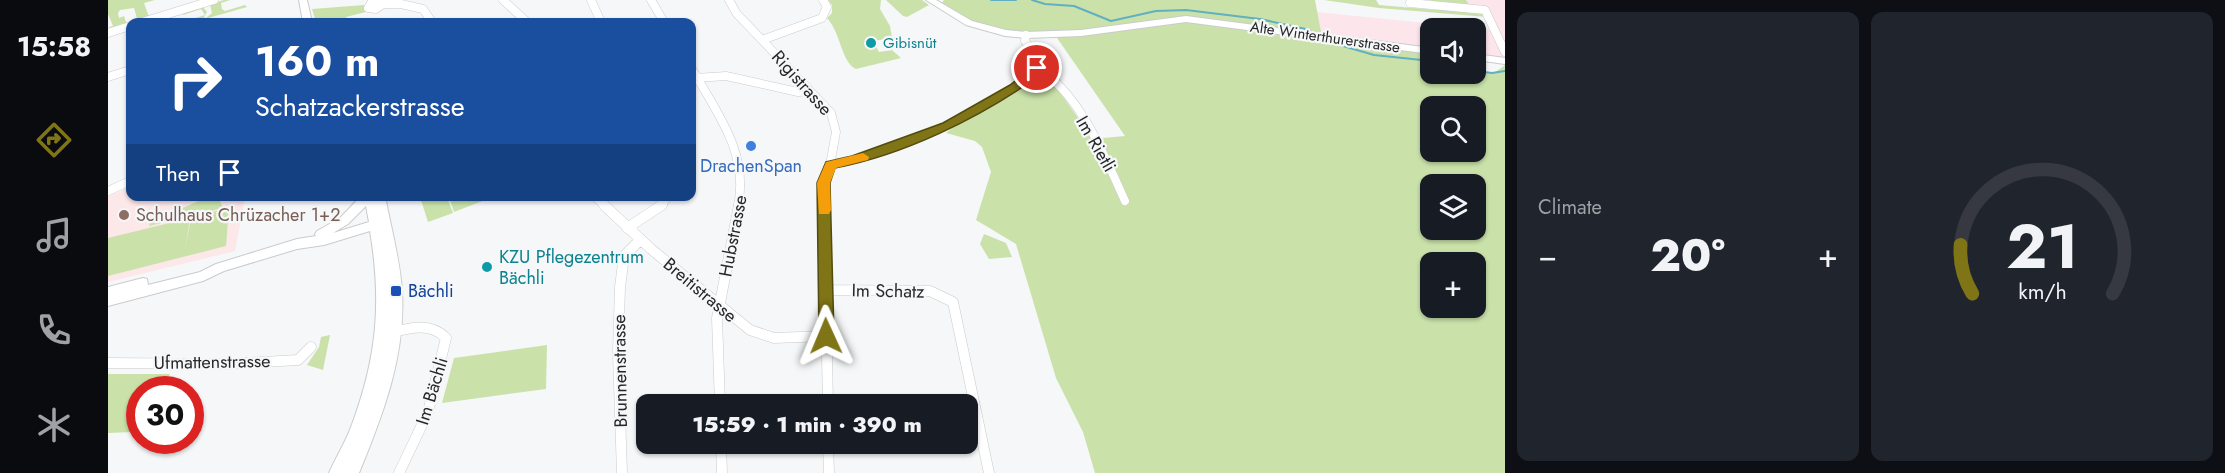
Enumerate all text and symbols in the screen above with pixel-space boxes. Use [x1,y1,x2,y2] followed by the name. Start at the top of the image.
[1249,16,1402,58] street label: Alte Winterthurerstrasse
[1420,18,1486,318] map controls
[1420,18,1486,84] button: sound
[17,27,91,66] text: 15:58
[255,31,379,92] text: 160 m
[883,32,937,54] place label: Gibisnüt
[864,36,878,50] marker: Gibisnüt
[156,42,234,120] icon: right
[1011,42,1062,93] pin
[766,45,838,121] street label: Rigistrasse
[1020,51,1053,84] icon: arrive
[255,87,465,126] text: Schatzackerstrasse
[1420,96,1486,162] button: search
[1069,111,1123,177] street label: Im Rietli
[33,119,75,161] icon: directions
[744,139,758,153] marker: DrachenSpan
[700,153,802,179] place label: DrachenSpan
[213,156,246,189] icon: arrive
[156,157,201,189] text: Then
[1420,174,1486,240] button: layers
[712,193,754,279] street label: Hubstrasse
[1538,193,1602,222] text: Climate
[2006,201,2078,291] text: 21
[136,202,340,228] place label: Schulhaus Chrüzacher 1+2
[117,208,131,222] marker: Schulhaus Chrüzacher 1+2
[33,214,75,256] icon: music
[1650,223,1725,288] text: 20°
[1538,232,1557,279] text: −
[1818,232,1838,279] text: +
[499,244,644,291] place label: KZU Pflegezentrum Bächli
[658,251,742,329] street label: Breitistrasse
[1420,252,1486,318] button: +
[480,260,494,274] marker: KZU Pflegezentrum Bächli
[2018,276,2066,307] text: km/h
[851,277,925,305] street label: Im Schatz
[408,278,454,304] place label: Bächli
[389,284,403,298] marker: Bächli
[794,304,858,368] position arrow
[33,309,75,351] icon: phone
[606,314,634,428] street label: Brunnenstrasse
[153,348,271,376] street label: Ufmattenstrasse
[409,354,455,428] street label: Im Bächli
[126,376,204,454] speed limit sign: 30
[33,404,75,446] icon: climate
[692,408,922,440] text: 15:59 · 1 min · 390 m

